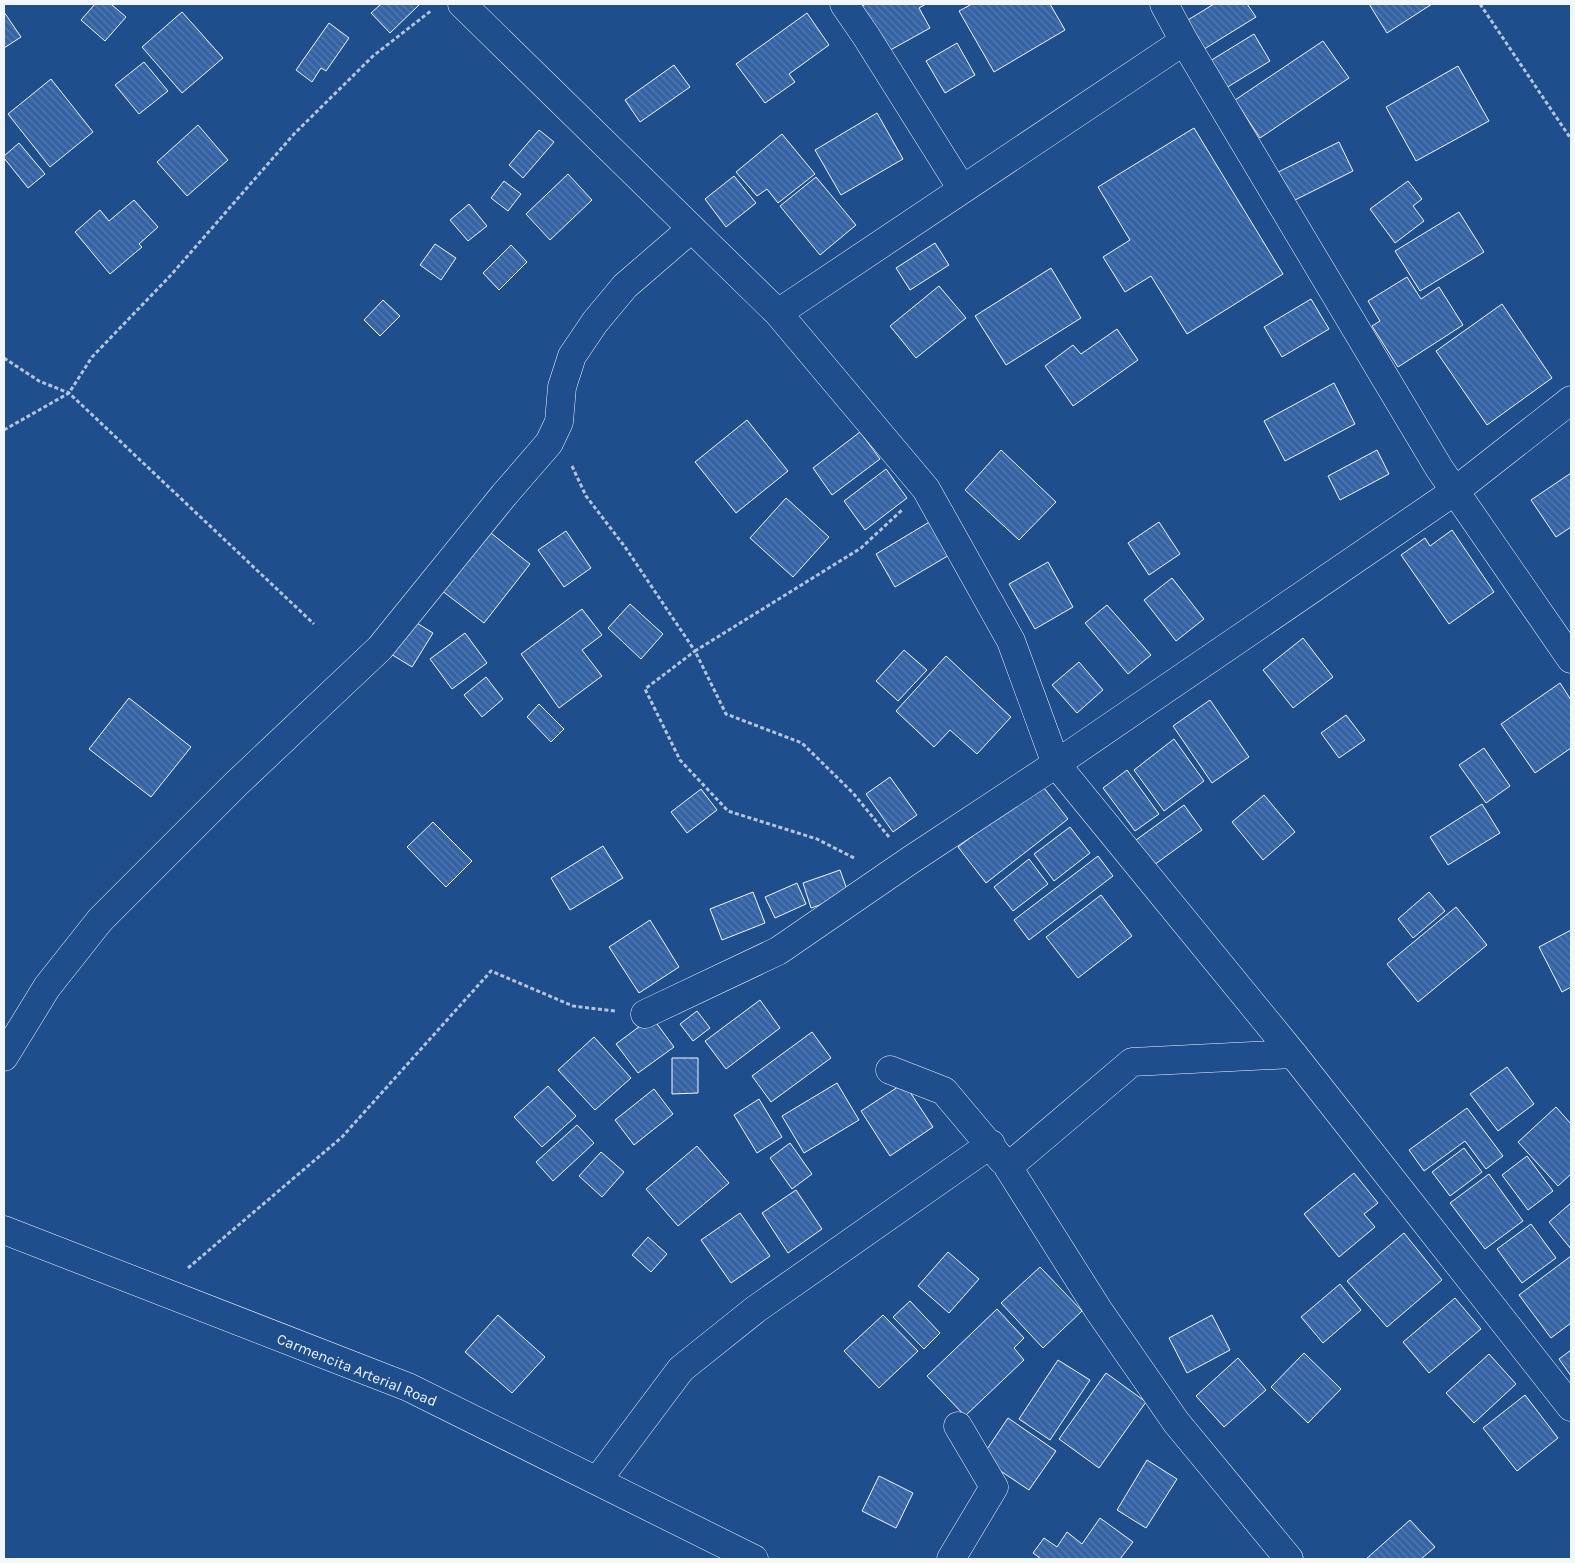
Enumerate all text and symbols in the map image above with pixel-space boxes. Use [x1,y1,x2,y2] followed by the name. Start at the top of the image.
[274,1330,440,1410] street label: Carmencita Arterial Road

